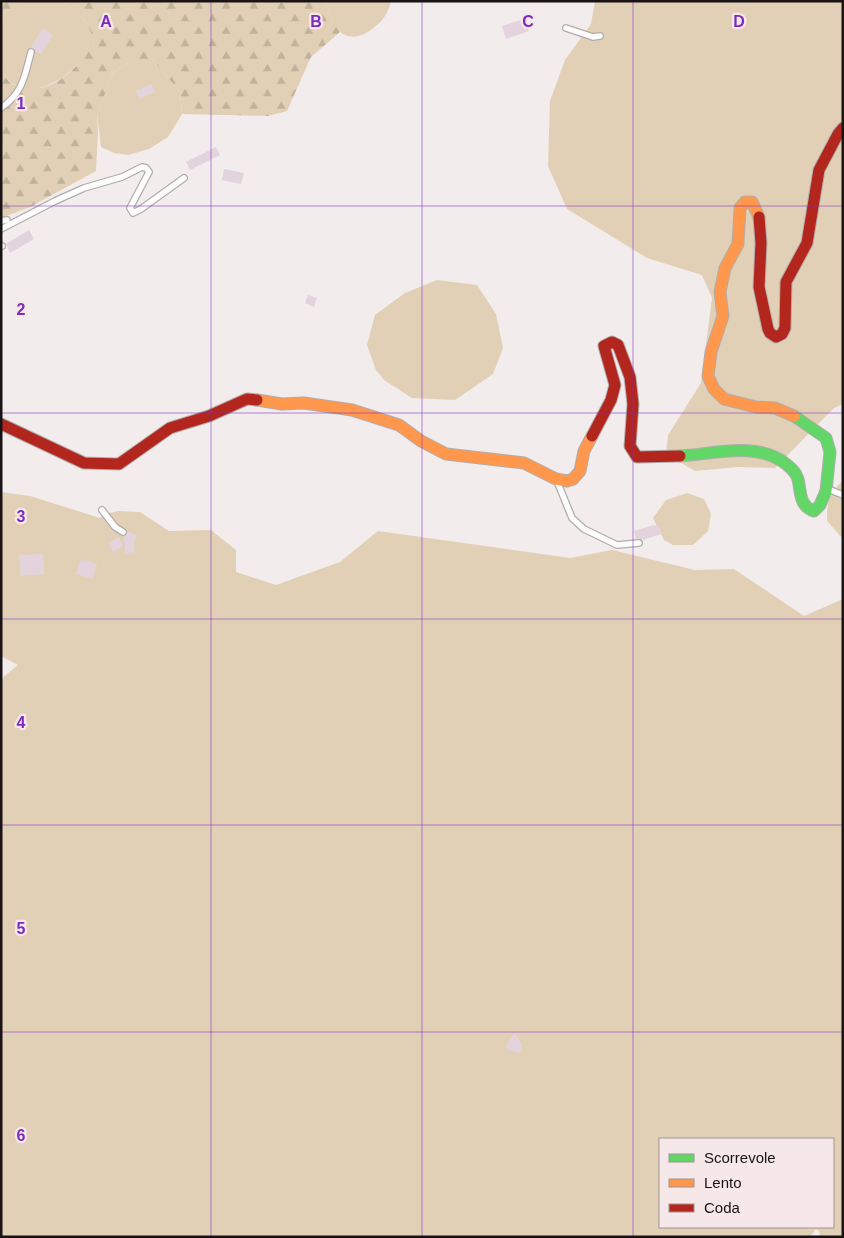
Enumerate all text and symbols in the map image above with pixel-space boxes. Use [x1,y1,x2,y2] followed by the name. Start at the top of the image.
[100,13,112,30] text: A
[310,13,322,30] text: B
[522,13,534,30] text: C
[733,13,745,30] text: D
[17,95,26,112] text: 1
[17,301,26,318] text: 2
[17,508,26,525] text: 3
[17,714,26,731] text: 4
[17,920,26,937] text: 5
[17,1127,26,1144] text: 6
[659,1138,834,1228] legend
[704,1149,776,1166] text: Scorrevole
[704,1174,742,1191] text: Lento
[704,1199,741,1216] text: Coda

